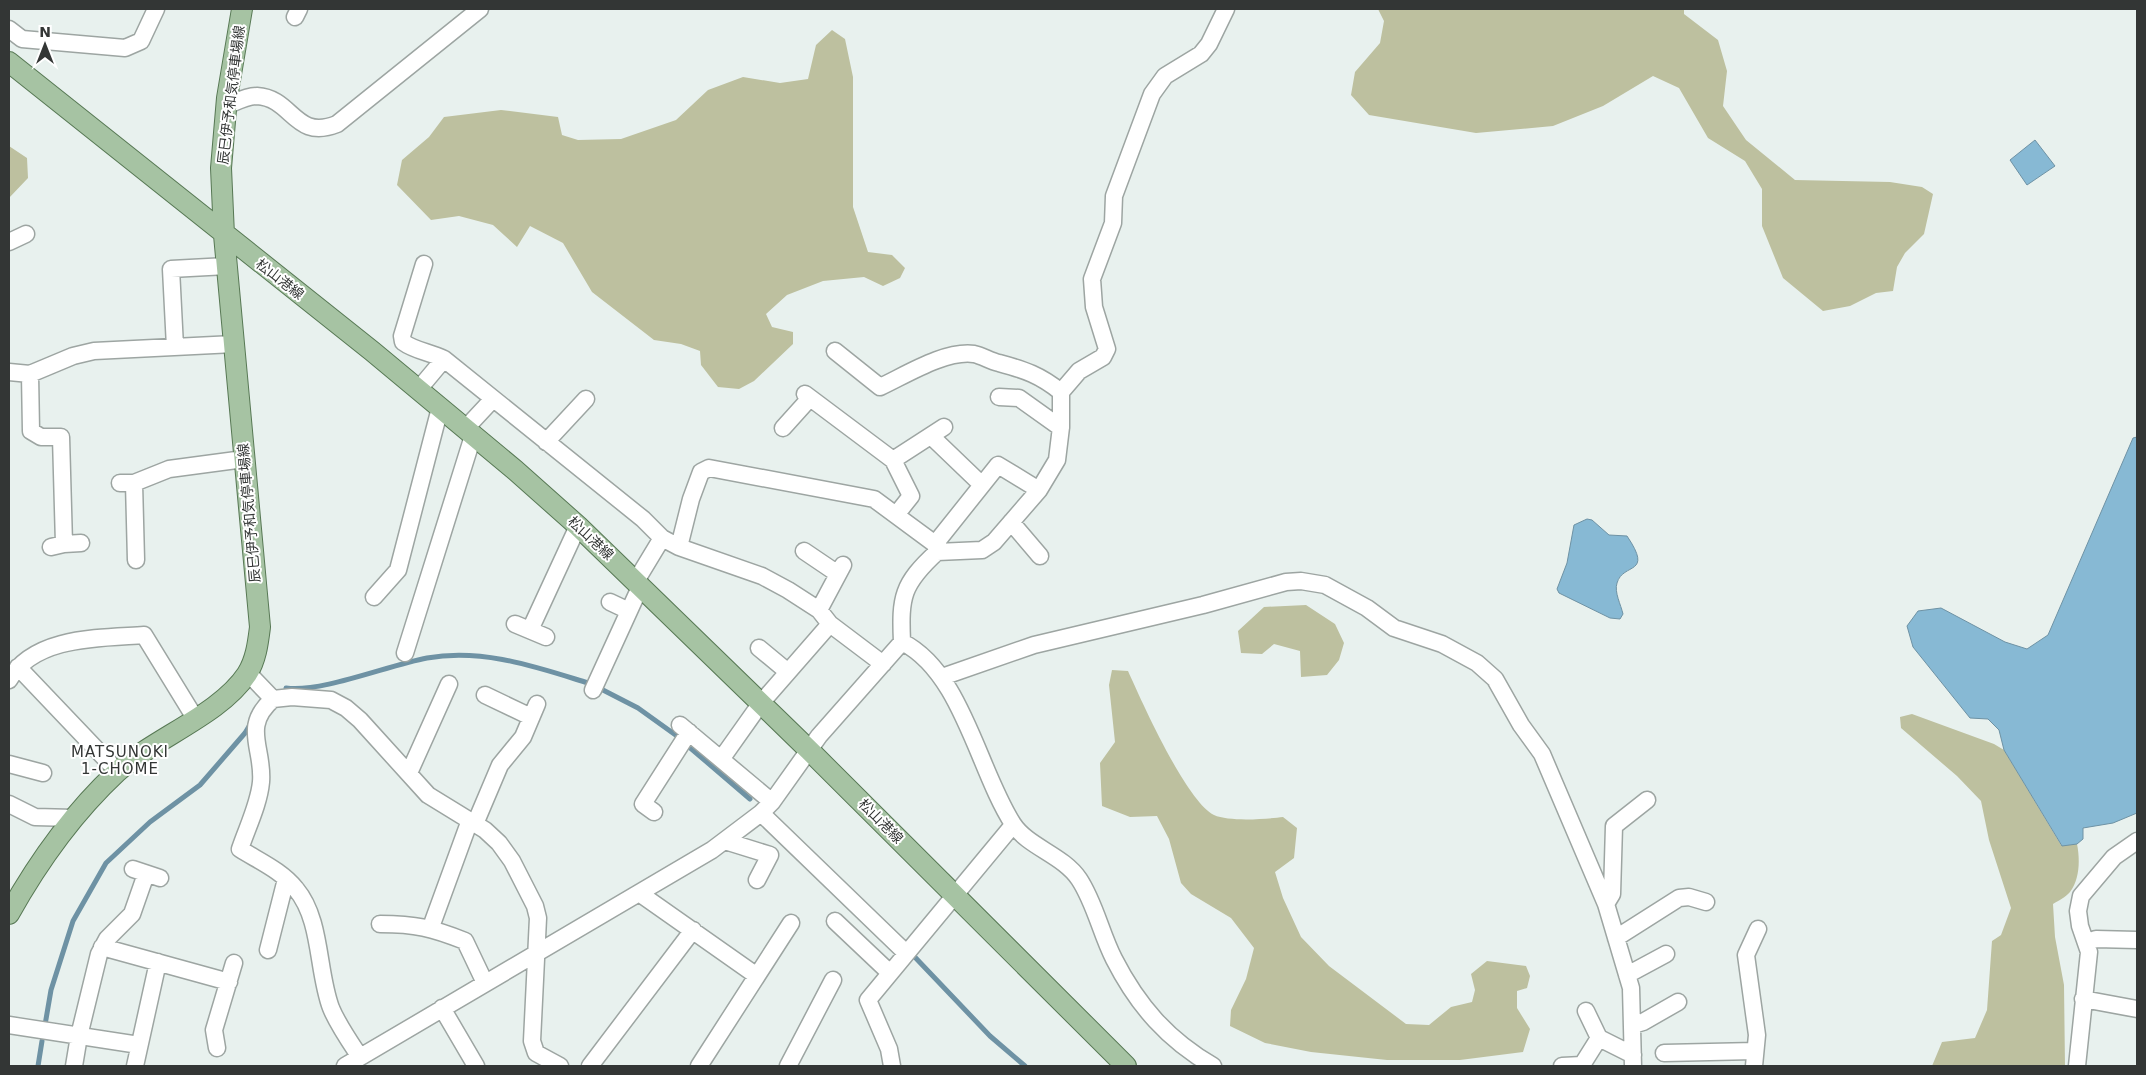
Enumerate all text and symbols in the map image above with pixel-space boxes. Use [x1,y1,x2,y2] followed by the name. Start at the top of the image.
[20,20,70,70] north arrow
[39,24,51,40] text: N
[215,25,247,165] street label: 辰巳伊予和気停車場線
[253,255,307,303] street label: 松山港線
[235,443,263,583] street label: 辰巳伊予和気停車場線
[565,513,617,563] street label: 松山港線
[71,743,169,778] district label: MATSUNOKI 1-CHOME
[856,796,906,846] street label: 松山港線

